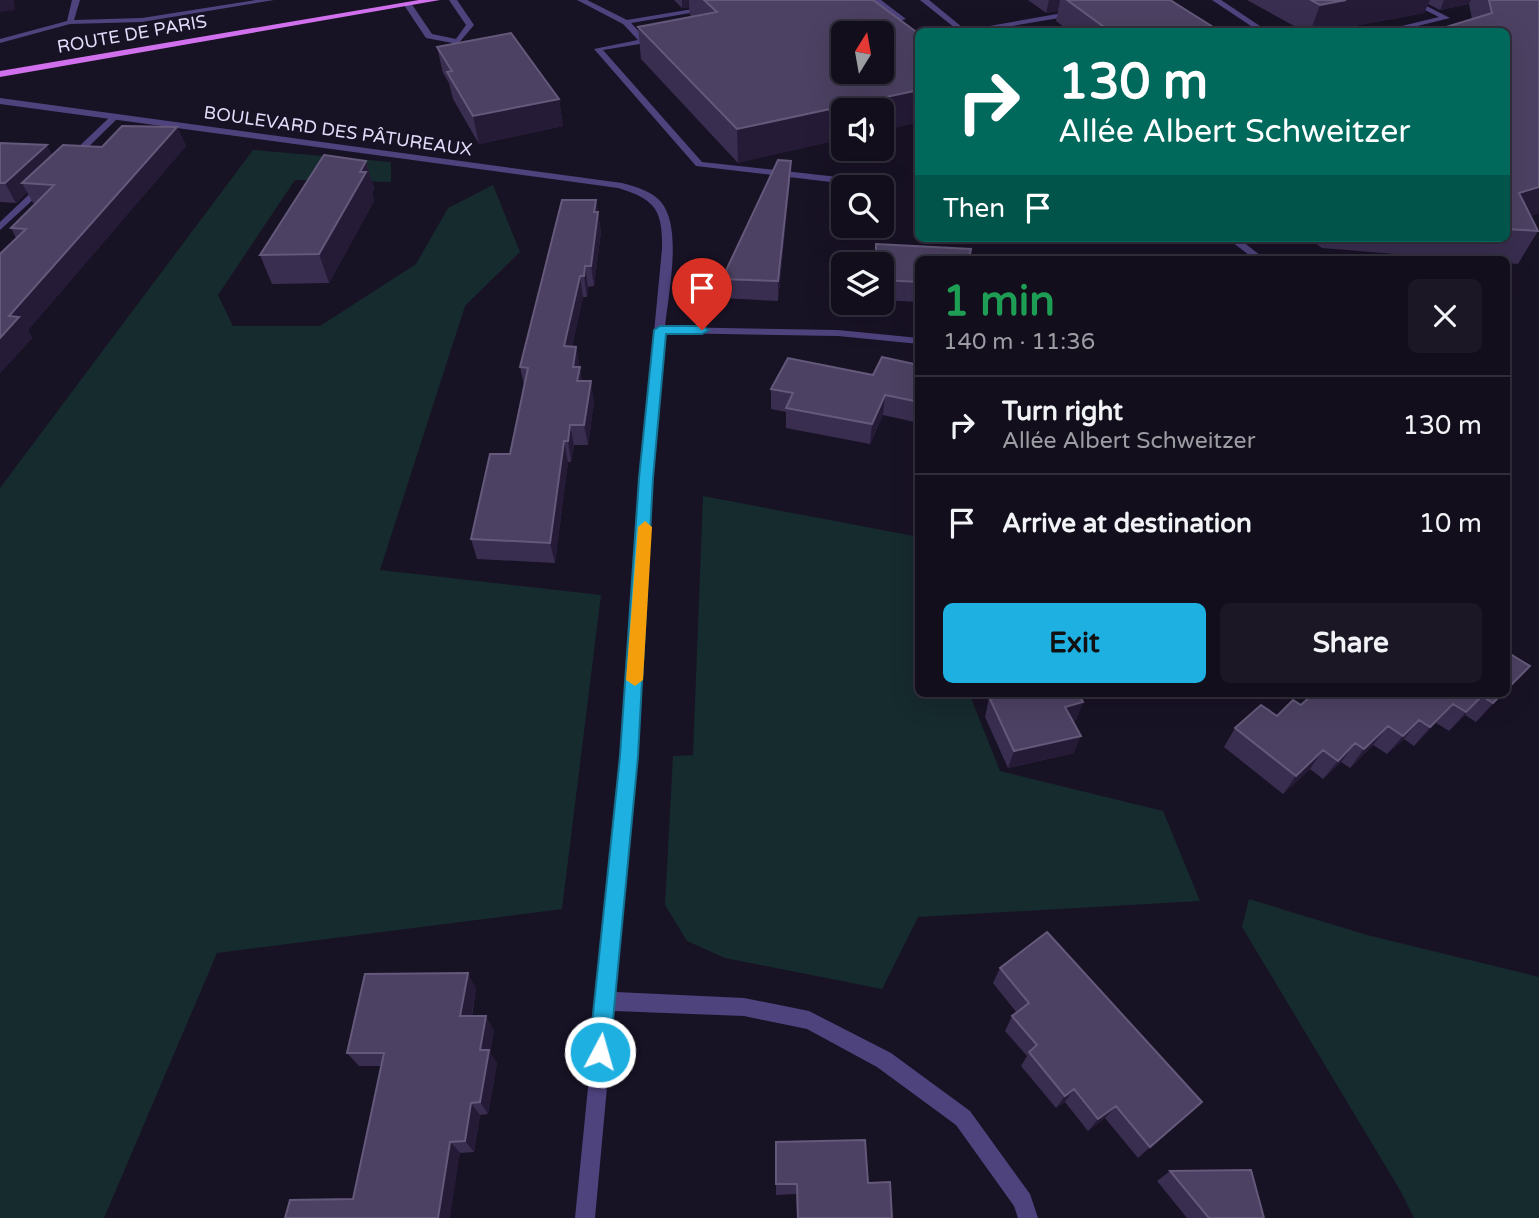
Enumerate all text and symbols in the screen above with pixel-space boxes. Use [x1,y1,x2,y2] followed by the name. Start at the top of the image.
[55,10,209,58] street label: ROUTE DE PARIS
[831,21,894,84] north arrow
[831,21,894,315] map controls
[1058,53,1208,112] text: 130 m
[943,56,1034,147] icon: right
[831,98,894,161] button: sound
[202,101,474,161] street label: BOULEVARD DES PÂTUREAUX
[1058,113,1411,151] text: Allée Albert Schweitzer
[831,175,894,238] button: search
[1019,189,1057,227] icon: arrive
[943,193,1005,224] text: Then
[831,252,894,315] button: layers
[672,258,732,330] pin
[683,269,721,307] icon: arrive
[943,276,1055,327] text: 1 min
[1408,279,1482,353] button: close
[943,328,1095,356] text: 140 m · 11:36
[1002,396,1123,427] text: Turn right
[943,406,981,444] icon: right
[1402,410,1482,441] text: 130 m
[1002,427,1255,455] text: Allée Albert Schweitzer
[943,504,981,542] icon: arrive
[1002,508,1252,539] text: Arrive at destination
[1419,508,1482,539] text: 10 m
[943,603,1206,683] button: Exit
[1220,603,1482,683] button: Share
[563,1015,637,1089] position arrow

